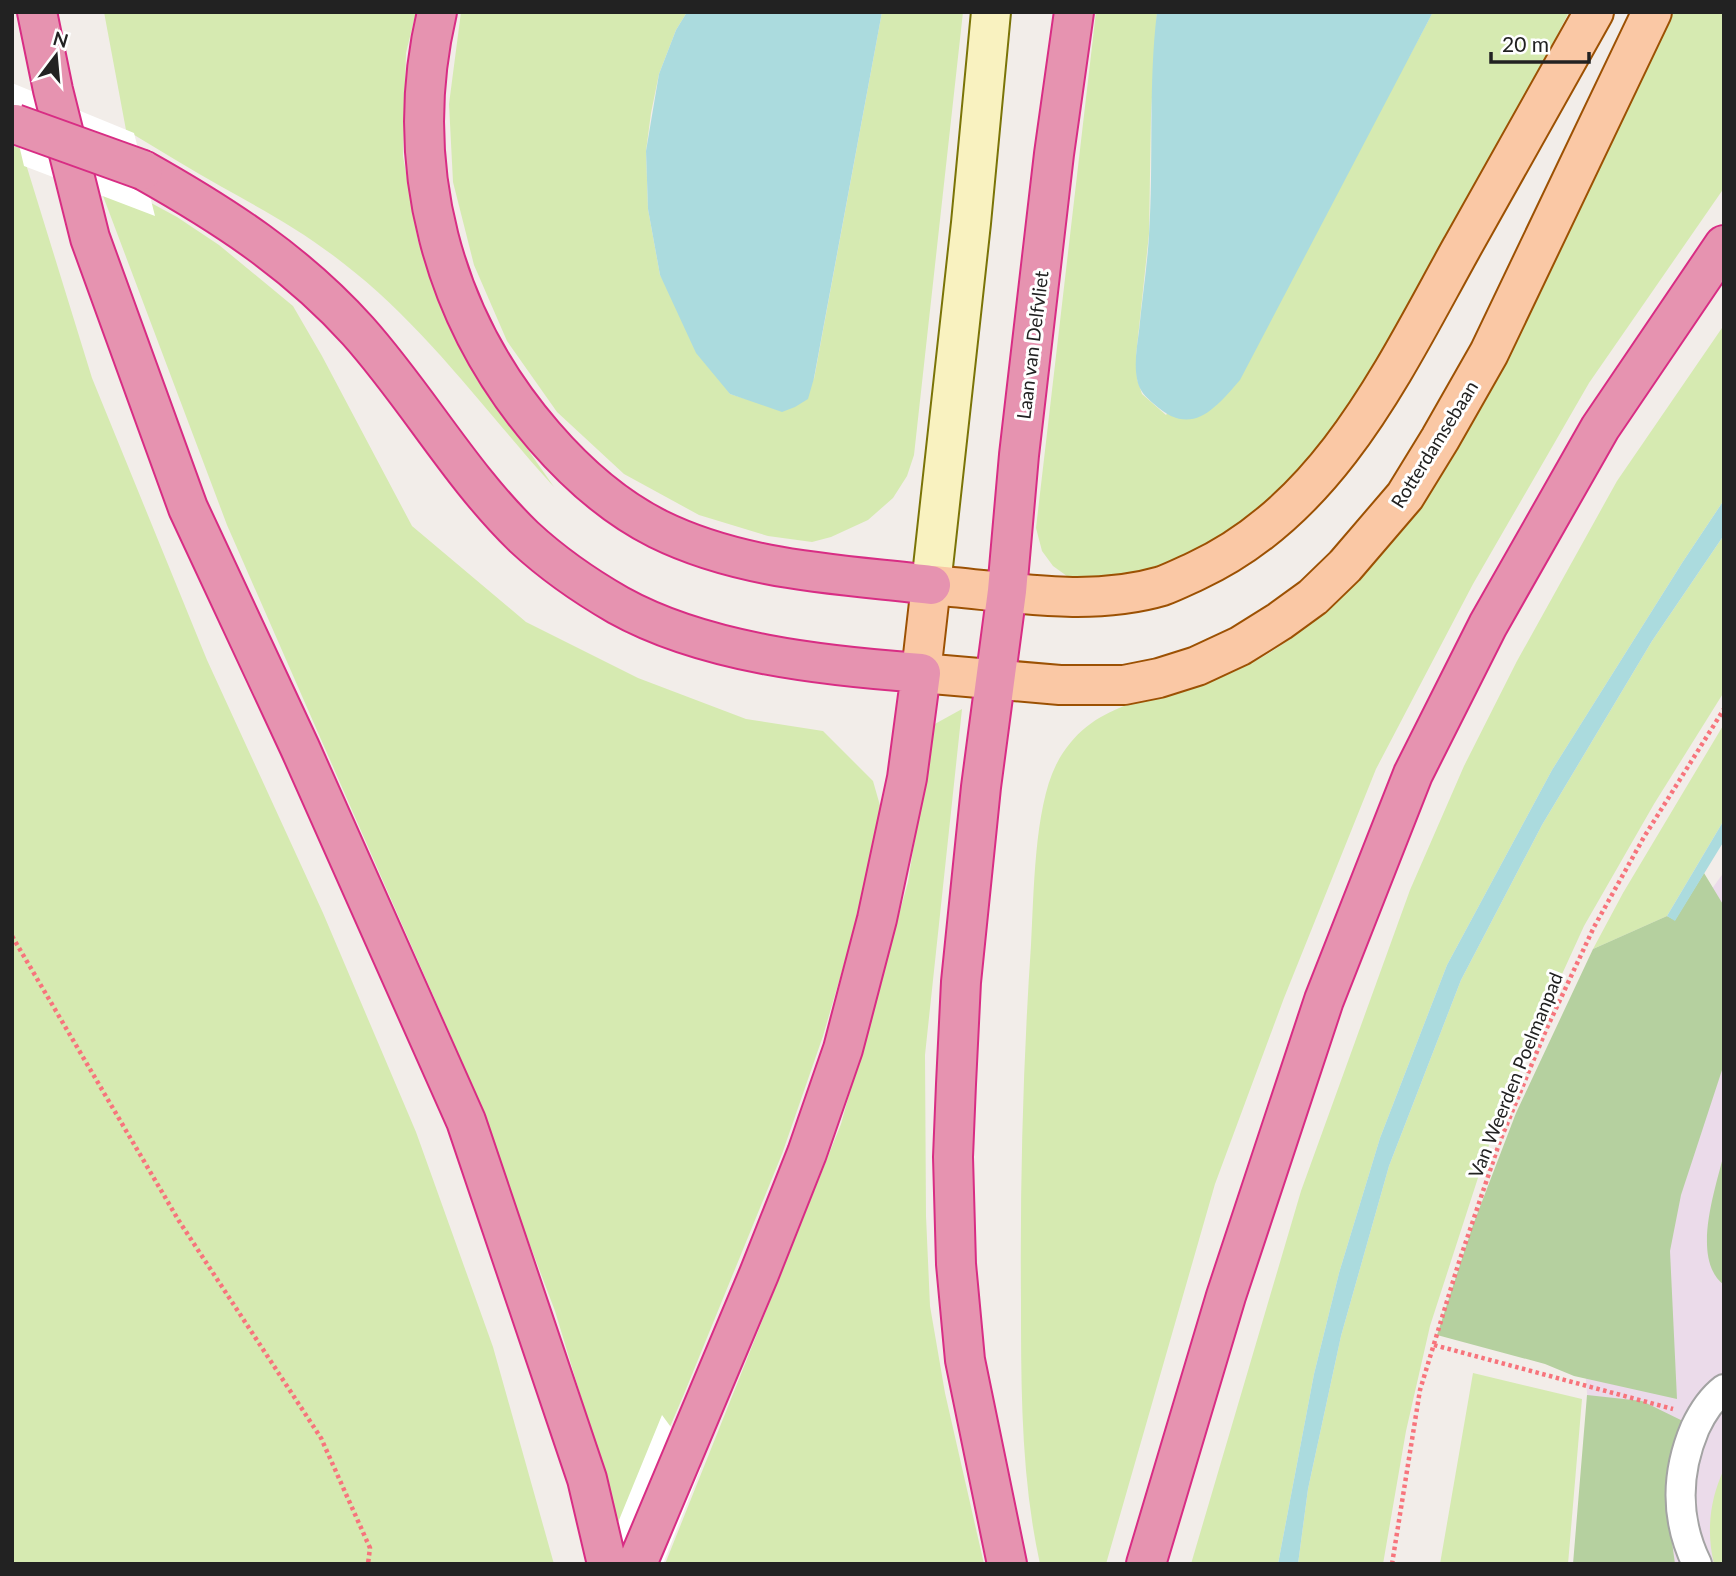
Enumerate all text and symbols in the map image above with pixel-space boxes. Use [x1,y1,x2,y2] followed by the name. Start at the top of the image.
[21,21,91,91] north arrow
[1491,21,1589,65] scale bar
[51,26,71,52] text: N
[1502,31,1549,56] text: 20 m
[1011,269,1053,420] street label: Laan van Delfvliet
[1386,376,1482,512] street label: Rotterdamsebaan
[1463,969,1567,1181] street label: Van Weerden Poelmanpad

